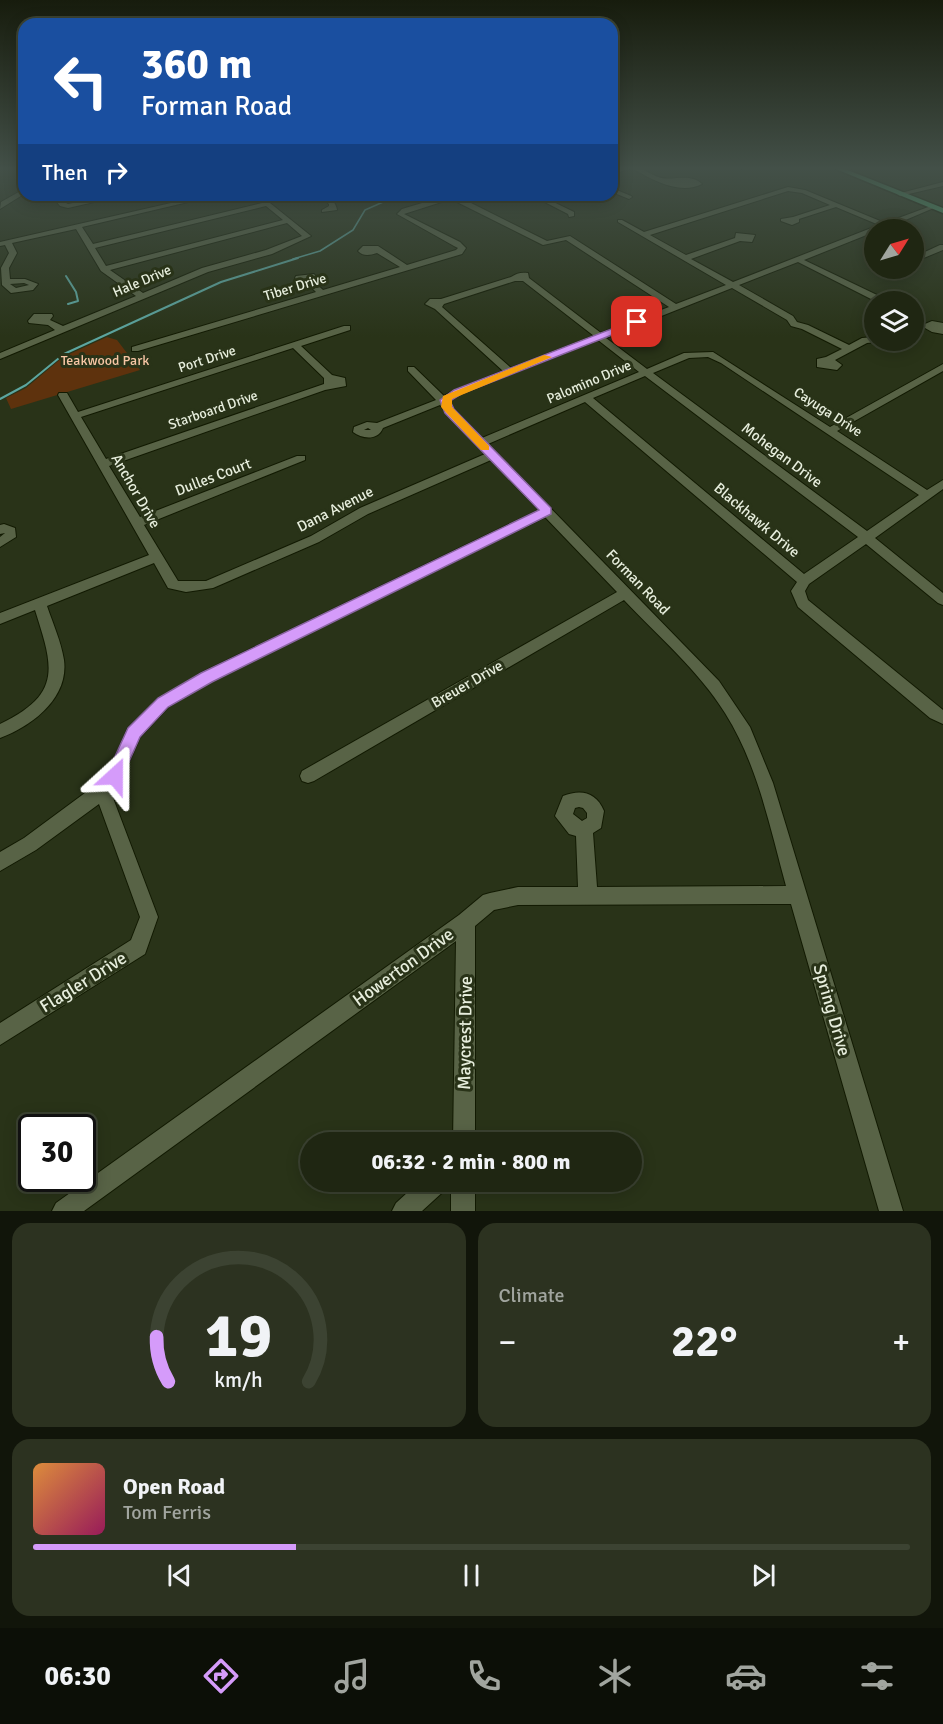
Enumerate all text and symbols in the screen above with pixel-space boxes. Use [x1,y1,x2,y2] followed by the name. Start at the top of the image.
[141,39,252,90] text: 360 m
[42,42,120,120] icon: left
[141,90,292,123] text: Forman Road
[100,156,133,189] icon: right
[42,159,88,186] text: Then
[864,219,924,279] north arrow
[864,219,924,351] map controls
[110,261,174,301] street label: Hale Drive
[262,269,328,305] street label: Tiber Drive
[864,291,924,351] button: layers
[611,296,662,347] pin
[620,305,653,338] icon: arrive
[176,342,238,376] street label: Port Drive
[61,352,149,369] park label: Teakwood Park
[544,357,634,407] street label: Palomino Drive
[791,384,865,440] street label: Cayuga Drive
[166,387,260,433] street label: Starboard Drive
[738,419,826,491] street label: Mohegan Drive
[108,451,164,531] street label: Anchor Drive
[173,454,253,500] street label: Dulles Court
[710,479,804,561] street label: Blackhawk Drive
[294,482,376,536] street label: Dana Avenue
[602,546,674,618] street label: Forman Road
[428,656,506,712] street label: Breuer Drive
[83,744,147,808] position arrow
[348,923,458,1011] street label: Howerton Drive
[36,947,130,1017] street label: Flagler Drive
[808,961,856,1059] street label: Spring Drive
[453,976,477,1090] street label: Maycrest Drive
[18,1114,96,1192] speed limit sign: 30
[371,1148,571,1175] text: 06:32 · 2 min · 800 m
[499,1283,564,1308] text: Climate
[205,1297,272,1374] text: 19
[671,1314,738,1369] text: 22°
[499,1322,516,1363] text: −
[892,1322,910,1363] text: +
[214,1367,263,1393] text: km/h
[123,1473,225,1500] text: Open Road
[123,1500,211,1525] text: Tom Ferris
[163,1559,196,1592] icon: previous
[455,1559,488,1592] icon: pause
[747,1559,780,1592] icon: next
[200,1655,242,1697] icon: directions
[331,1655,373,1697] icon: music
[463,1655,505,1697] icon: phone
[594,1655,636,1697] icon: climate
[725,1655,767,1697] icon: car
[856,1655,898,1697] icon: filters
[45,1660,111,1693] text: 06:30

